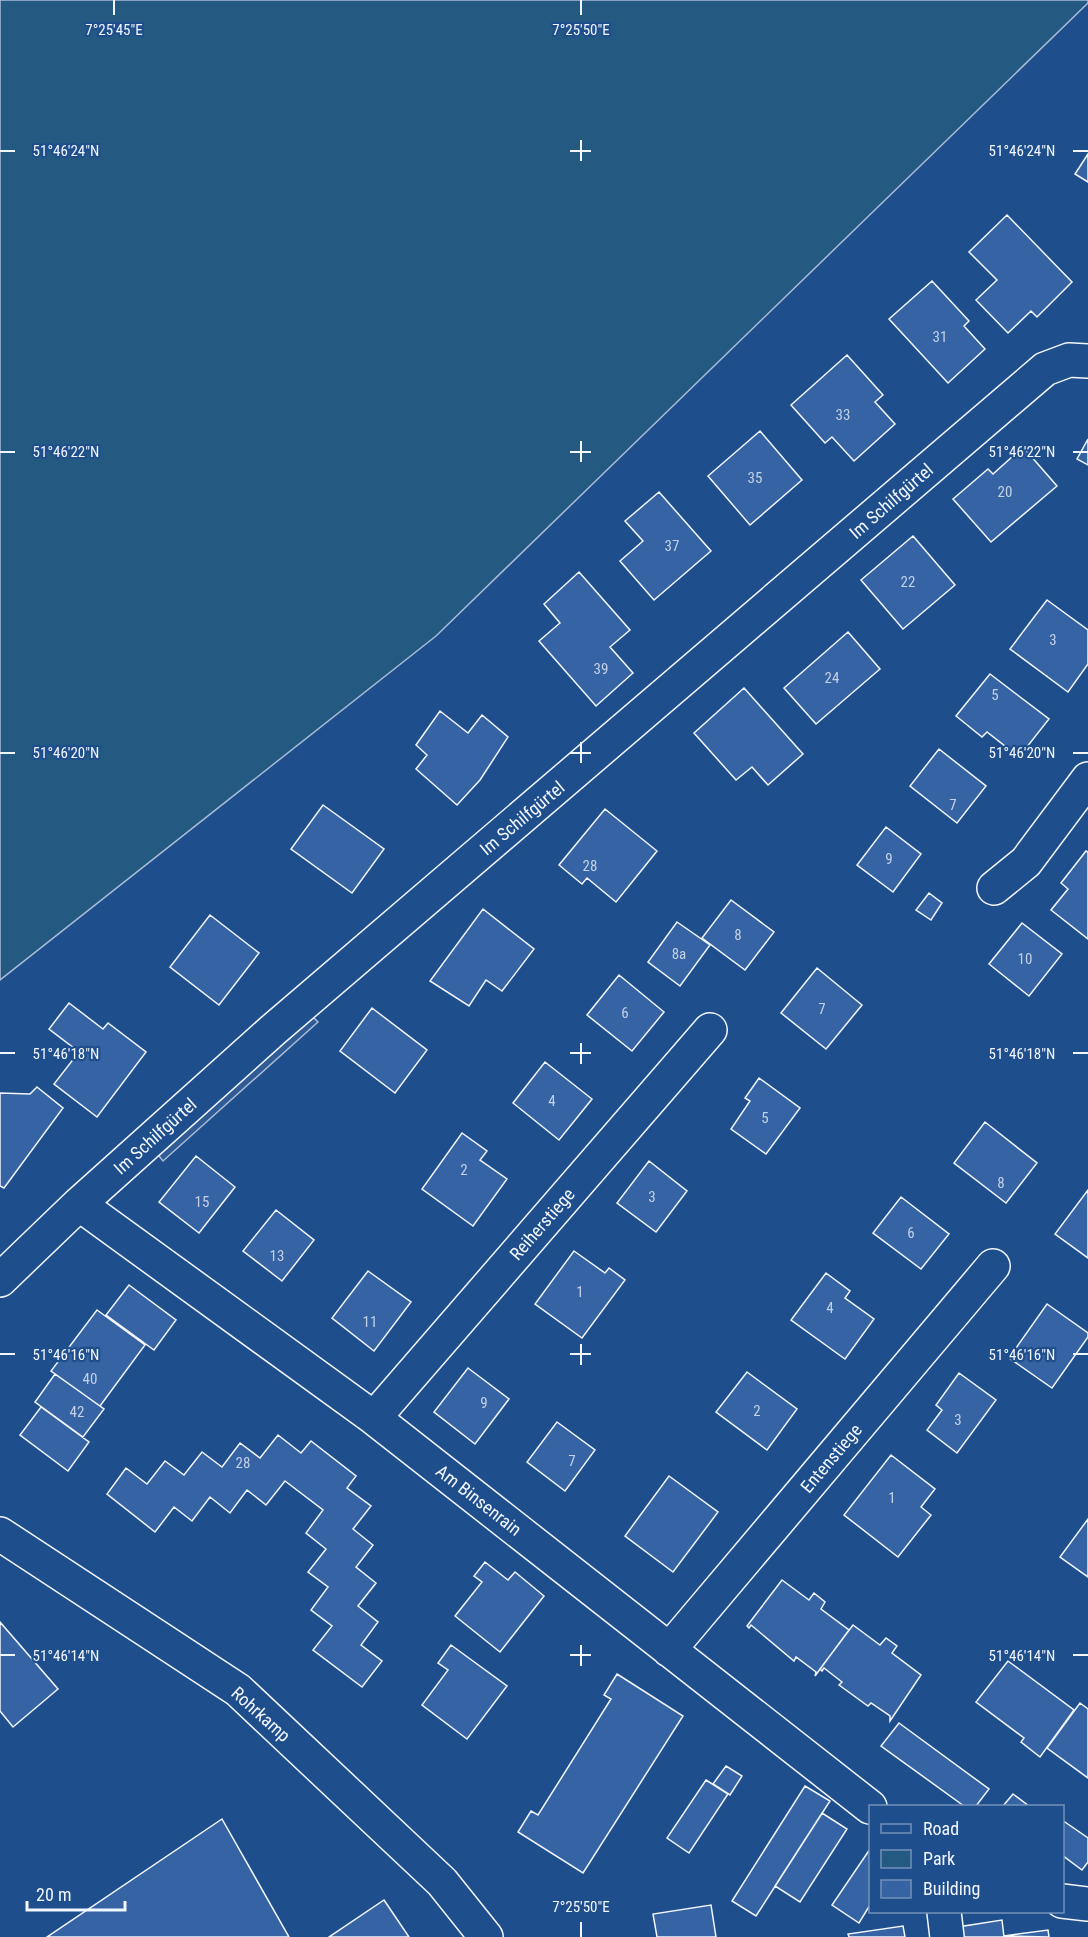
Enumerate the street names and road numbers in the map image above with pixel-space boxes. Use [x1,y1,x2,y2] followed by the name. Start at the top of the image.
[845,459,937,543] street label: Im Schilfgürtel
[476,777,568,859] street label: Im Schilfgürtel
[109,1094,201,1178] street label: Im Schilfgürtel
[505,1184,579,1264] street label: Reiherstiege
[796,1419,866,1497] street label: Entenstiege
[432,1460,526,1540] street label: Am Binsenrain
[227,1682,295,1746] street label: Rohrkamp

